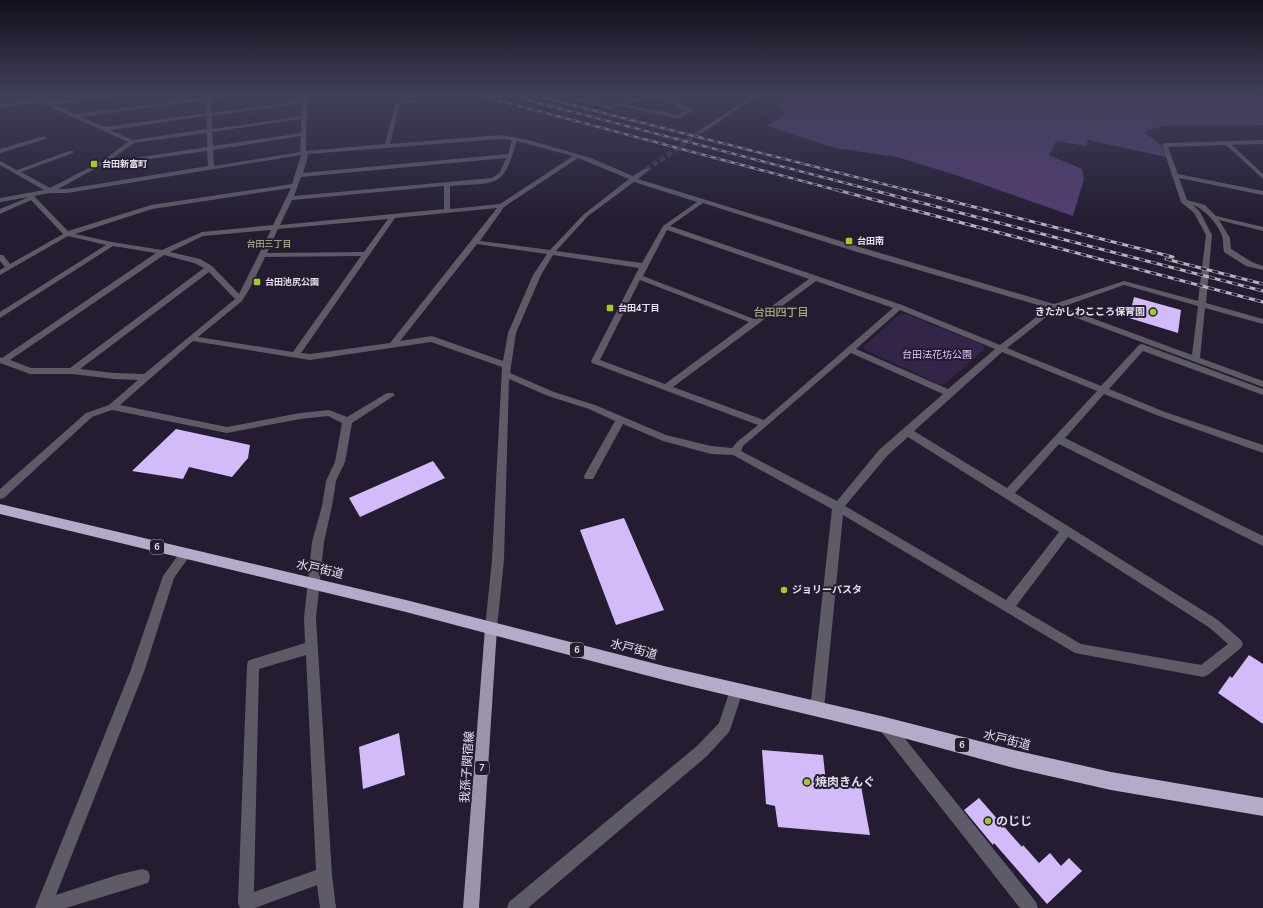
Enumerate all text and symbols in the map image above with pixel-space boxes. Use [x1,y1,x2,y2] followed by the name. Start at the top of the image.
[102,158,147,170] place label: 台田新富町
[89,159,99,169] marker: 台田新富町
[857,235,884,247] place label: 台田南
[844,236,854,246] marker: 台田南
[246,238,292,250] district label: 台田三丁目
[265,276,319,288] place label: 台田池尻公園
[252,277,262,287] marker: 台田池尻公園
[618,302,659,314] place label: 台田4丁目
[605,303,615,313] marker: 台田4丁目
[754,305,809,320] district label: 台田四丁目
[1035,305,1145,319] place label: きたかしわこころ保育園
[1148,307,1158,317] marker: きたかしわこころ保育園
[902,348,972,362] park label: 台田法花坊公園
[150,540,164,554] road number: 6
[295,556,345,582] street label: 水戸街道
[792,583,862,597] place label: ジョリーパスタ
[779,585,789,595] marker: ジョリーパスタ
[609,635,659,663] street label: 水戸街道
[570,643,584,657] road number: 6
[982,726,1032,754] street label: 水戸街道
[457,731,477,803] street label: 我孫子関宿線
[955,738,969,752] road number: 6
[475,761,489,775] road number: 7
[815,774,875,790] place label: 焼肉きんぐ
[802,777,812,787] marker: 焼肉きんぐ
[996,813,1032,829] place label: のじじ
[983,816,993,826] marker: のじじ

